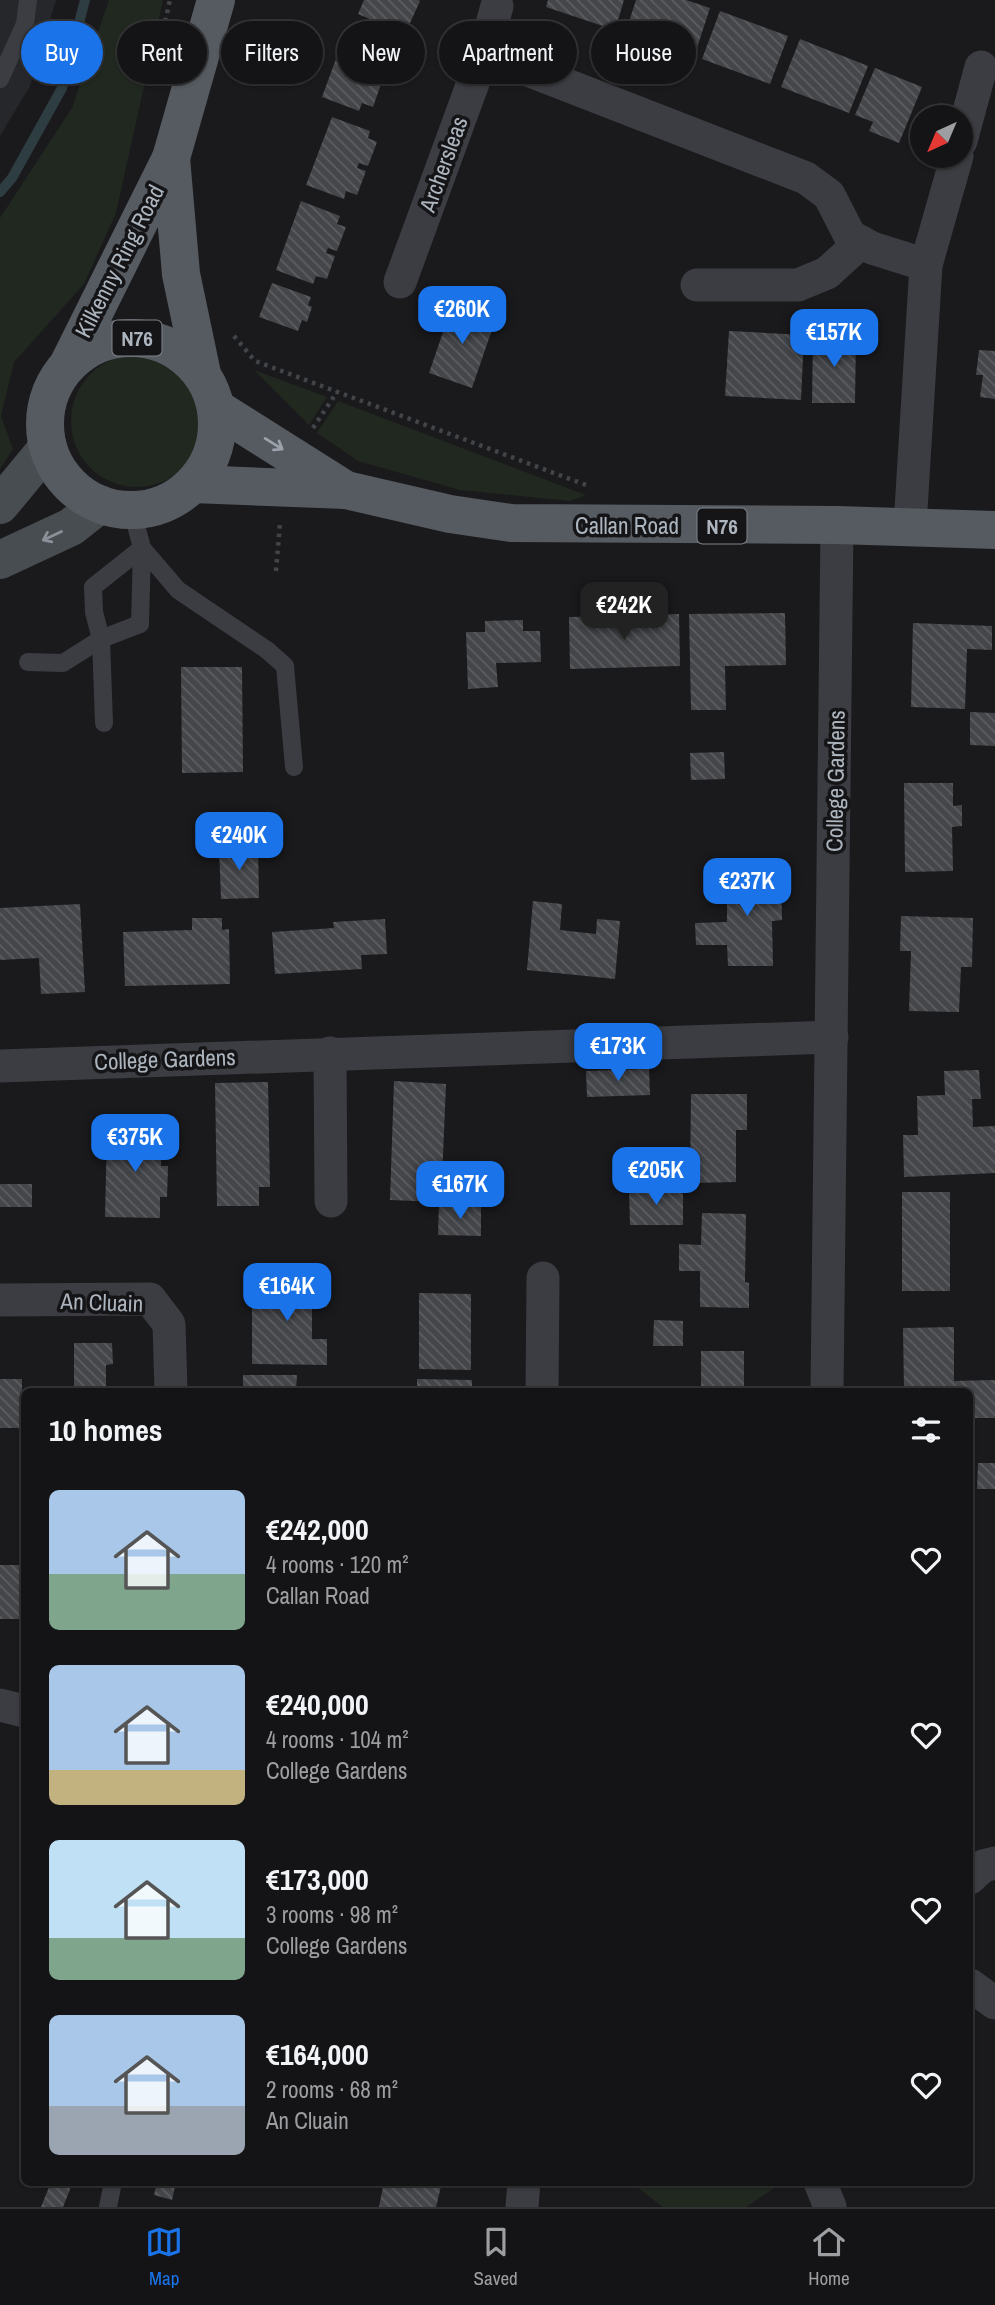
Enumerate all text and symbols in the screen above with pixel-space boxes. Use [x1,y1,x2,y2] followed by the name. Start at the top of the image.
[21,21,103,84] chip: Buy
[117,21,207,84] chip: Rent
[221,21,323,84] chip: Filters
[337,21,425,84] chip: New
[439,21,577,84] chip: Apartment
[591,21,696,84] chip: House
[910,105,973,168] north arrow
[910,105,973,168] map controls
[411,112,475,217] street label: Archersleas
[67,179,171,343] street label: Kilkenny Ring Road
[413,286,511,346] pin: €260K
[434,293,490,324] text: €260K
[785,310,883,369] pin: €157K
[806,316,862,347] text: €157K
[113,320,162,356] road number: N76
[263,438,283,452] one-way arrow
[698,508,746,544] road number: N76
[575,510,679,541] street label: Callan Road
[42,529,63,543] one-way arrow
[575,582,673,642] pin: €242K
[596,589,652,620] text: €242K
[818,710,852,852] street label: College Gardens
[190,812,288,872] pin: €240K
[211,819,267,850] text: €240K
[698,858,796,918] pin: €237K
[719,865,775,896] text: €237K
[569,1024,667,1083] pin: €173K
[590,1030,646,1061] text: €173K
[94,1041,236,1077] street label: College Gardens
[86,1114,184,1174] pin: €375K
[107,1121,163,1152] text: €375K
[607,1148,705,1207] pin: €205K
[628,1154,684,1185] text: €205K
[411,1162,509,1221] pin: €167K
[432,1168,488,1199] text: €167K
[238,1264,336,1323] pin: €164K
[259,1270,315,1301] text: €164K
[59,1285,144,1319] street label: An Cluain
[49,1410,163,1450] text: 10 homes
[907,1411,945,1449] icon: filters
[266,1509,369,1549] text: €242,000
[105,1518,189,1602] icon: home
[907,1541,945,1579] icon: heart
[266,1549,409,1580] text: 4 rooms · 120 m²
[266,1580,370,1611] text: Callan Road
[266,1684,369,1724] text: €240,000
[105,1693,189,1777] icon: home
[907,1716,945,1754] icon: heart
[266,1724,409,1755] text: 4 rooms · 104 m²
[266,1755,408,1786] text: College Gardens
[266,1859,369,1899] text: €173,000
[105,1868,189,1952] icon: home
[907,1891,945,1929] icon: heart
[266,1899,398,1930] text: 3 rooms · 98 m²
[266,1930,408,1961] text: College Gardens
[266,2034,369,2074] text: €164,000
[105,2043,189,2127] icon: home
[907,2066,945,2104] icon: heart
[266,2074,398,2105] text: 2 rooms · 68 m²
[266,2105,349,2136] text: An Cluain
[145,2223,183,2291] tab: Map
[474,2223,518,2291] tab: Saved
[808,2223,850,2291] tab: Home

